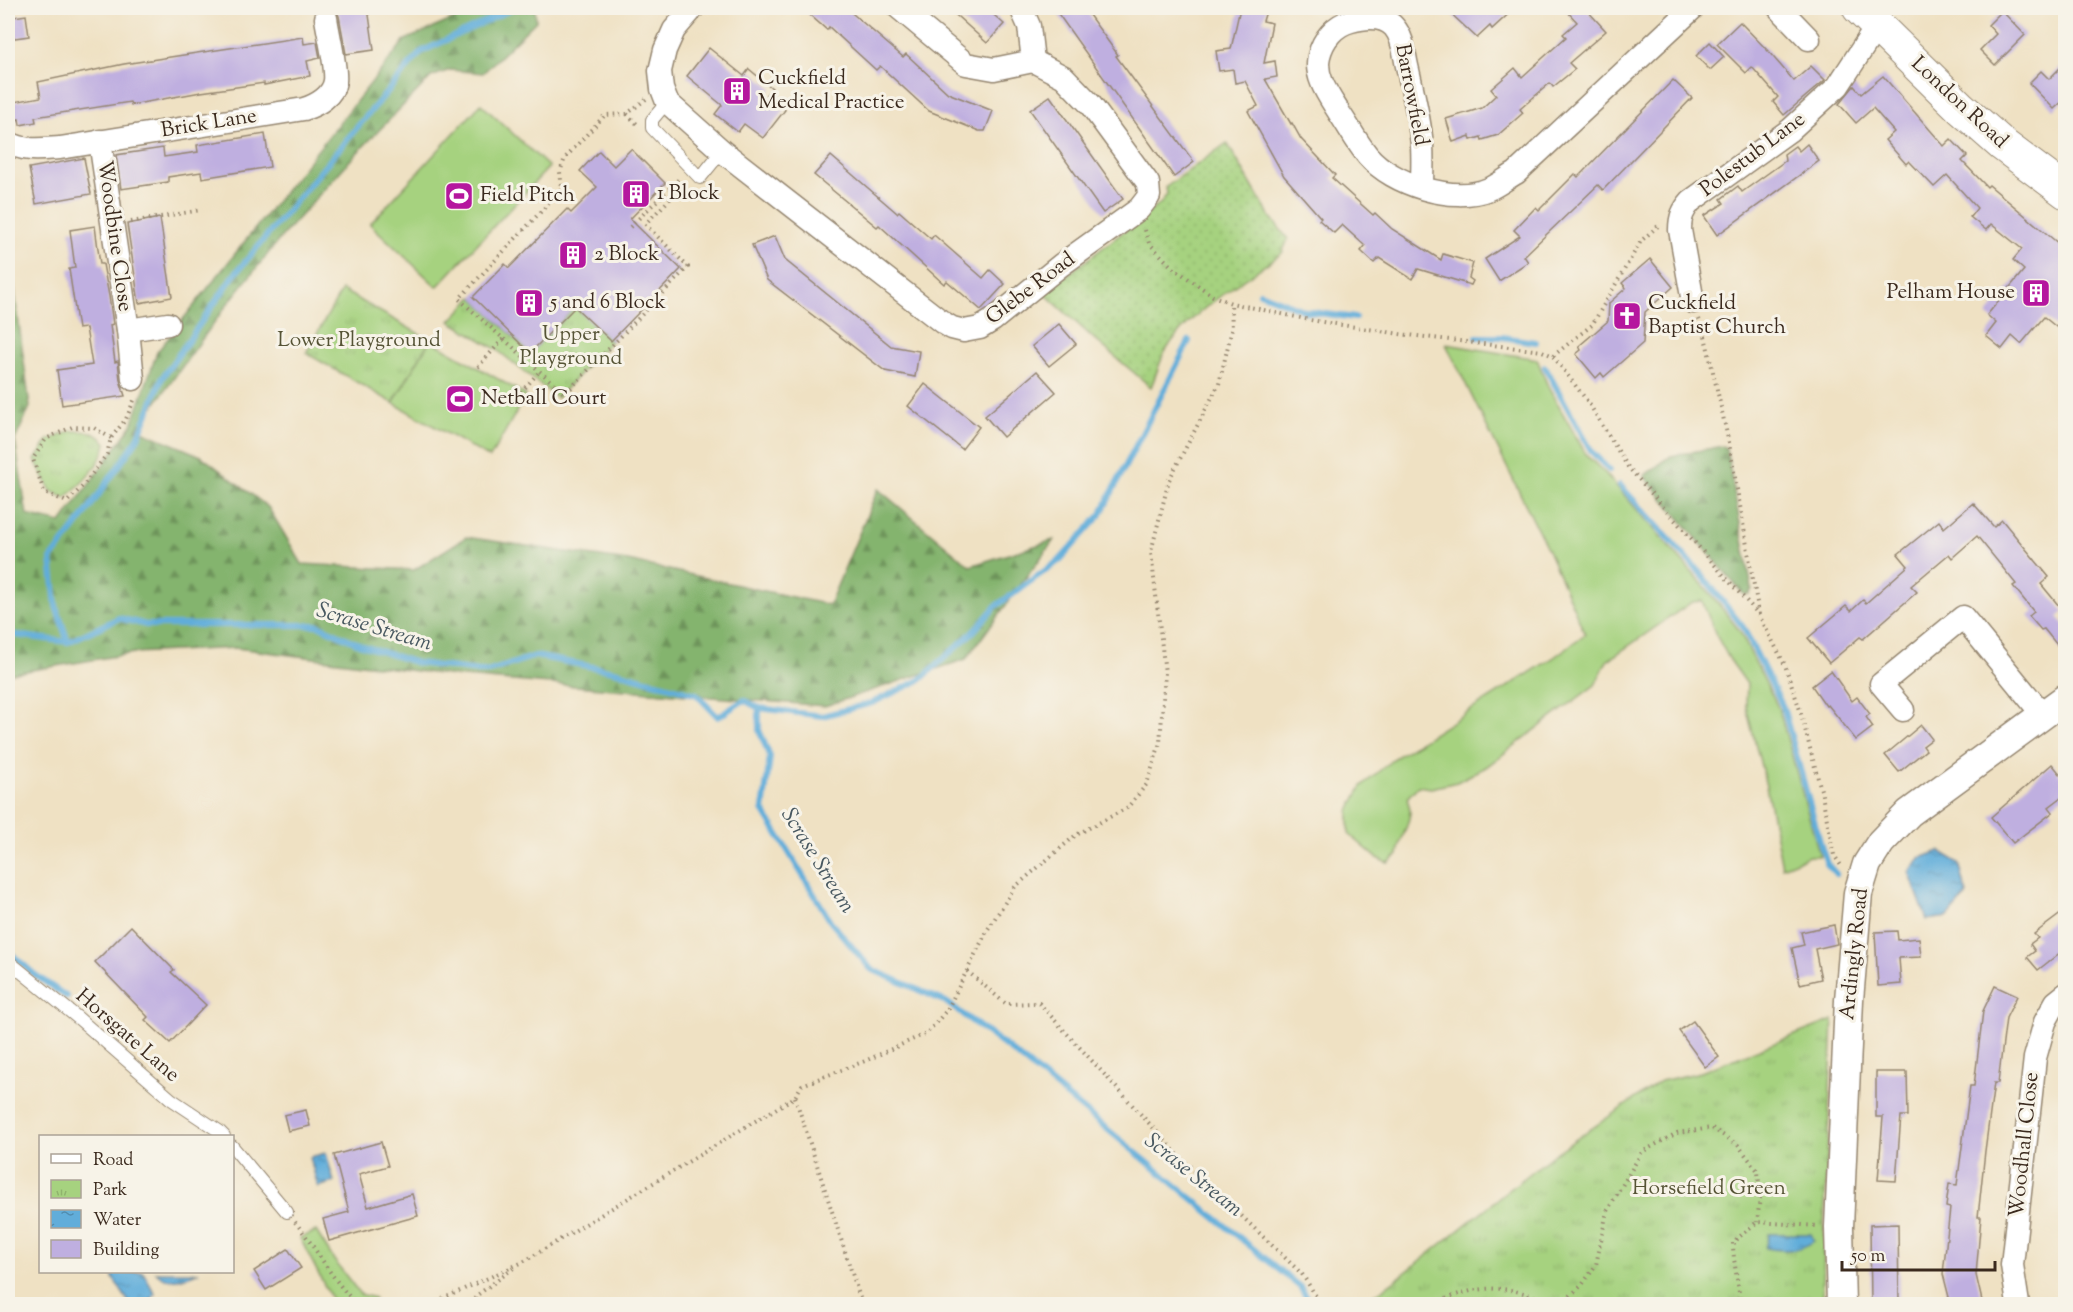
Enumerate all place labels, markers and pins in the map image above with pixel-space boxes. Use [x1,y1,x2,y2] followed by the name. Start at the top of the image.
[758,64,905,118] place label: Cuckfield Medical Practice
[721,75,753,107] building icon: Cuckfield Medical Practice
[620,178,652,210] building icon: 1 Block
[657,179,720,209] place label: 1 Block
[443,180,475,212] sports icon: Field Pitch
[480,181,575,211] place label: Field Pitch
[557,239,589,271] building icon: 2 Block
[594,240,660,270] place label: 2 Block
[2020,277,2052,309] building icon: Pelham House
[1886,278,2015,308] place label: Pelham House
[513,287,545,319] building icon: 5 and 6 Block
[549,288,666,318] place label: 5 and 6 Block
[1648,289,1786,343] place label: Cuckfield Baptist Church
[1611,300,1643,332] church icon: Cuckfield Baptist Church
[444,383,476,415] sports icon: Netball Court
[481,384,606,414] place label: Netball Court

